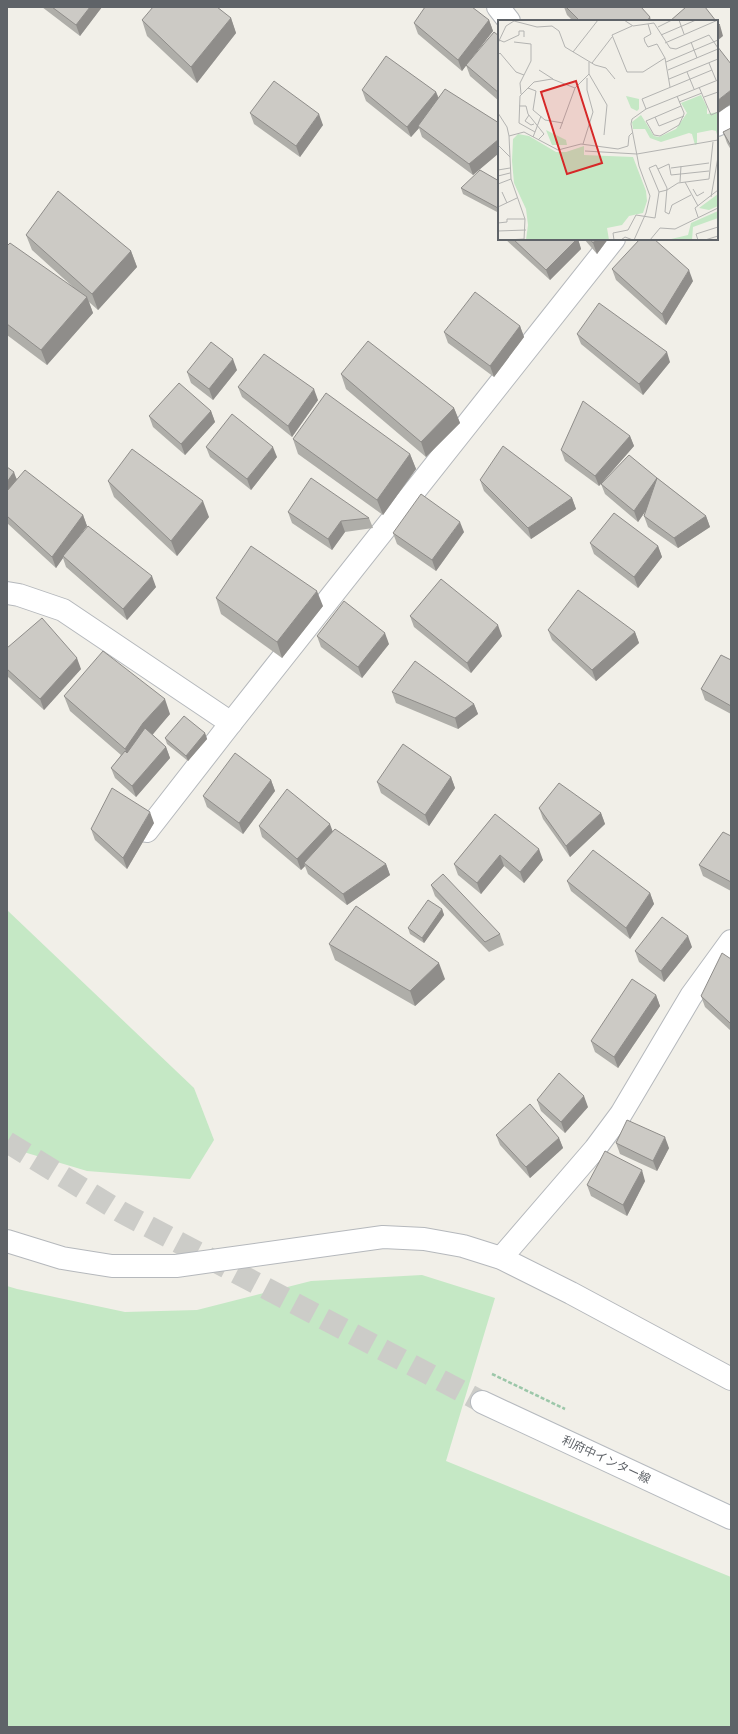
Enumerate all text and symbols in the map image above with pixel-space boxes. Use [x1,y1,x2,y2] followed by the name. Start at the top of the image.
[498,20,718,240] inset map
[559,1432,653,1488] street label: 利府中インター線

